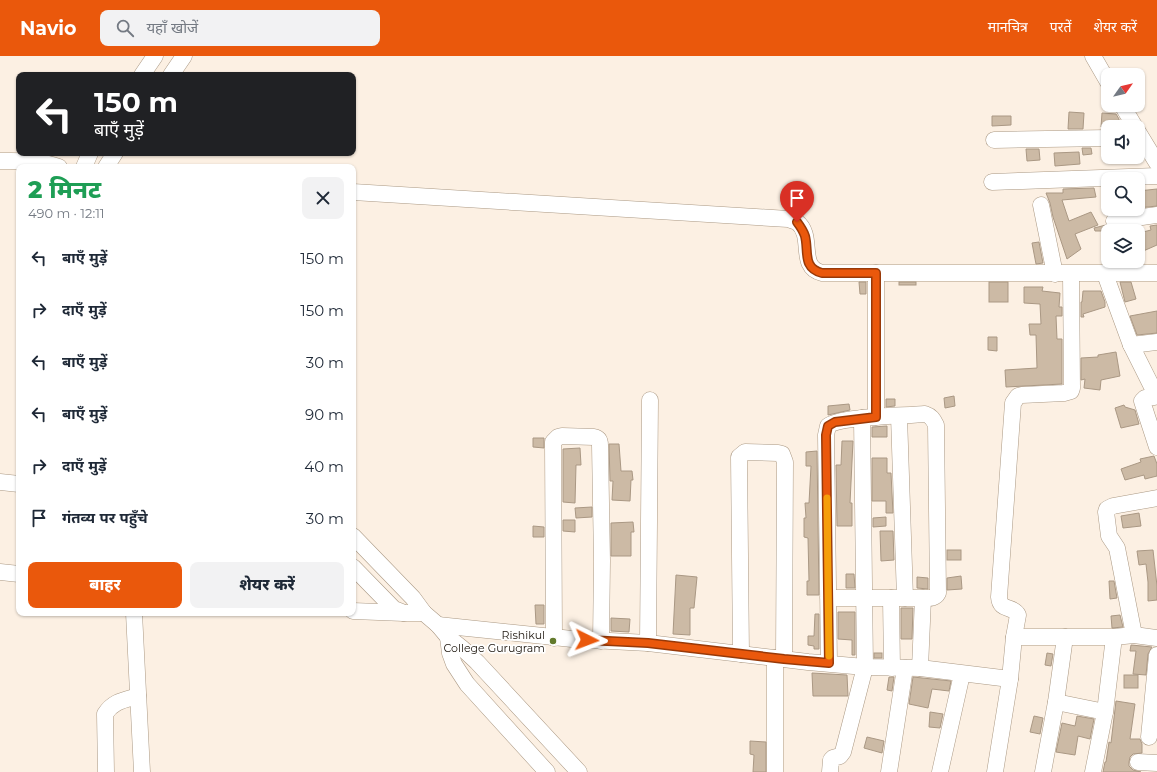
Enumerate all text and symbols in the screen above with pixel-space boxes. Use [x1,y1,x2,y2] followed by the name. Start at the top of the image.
[100,10,380,46] search box
[20,17,76,40] text: Navio
[114,17,136,39] icon: search
[146,18,198,37] text: यहाँ खोजें
[988,18,1028,36] text: मानचित्र
[1050,18,1071,36] text: परतें
[1093,18,1137,36] text: शेयर करें
[1101,68,1145,112] north arrow
[1101,68,1145,268] map controls
[94,85,178,119] text: 150 m
[28,88,80,140] icon: left
[94,119,144,141] text: बाएँ मुड़ें
[1101,120,1145,164] button: sound
[1101,172,1145,216] button: search
[28,175,101,204] text: 2 मिनट
[302,177,344,219] button: close
[780,181,814,222] pin
[786,187,808,209] icon: arrive
[28,205,105,221] text: 490 m · 12:11
[1101,224,1145,268] button: layers
[28,247,50,269] icon: left
[62,248,107,267] text: बाएँ मुड़ें
[300,249,344,268] text: 150 m
[28,299,50,321] icon: right
[62,300,107,319] text: दाएँ मुड़ें
[300,301,344,320] text: 150 m
[28,351,50,373] icon: left
[62,352,107,371] text: बाएँ मुड़ें
[306,353,344,372] text: 30 m
[28,403,50,425] icon: left
[62,404,107,423] text: बाएँ मुड़ें
[305,405,344,424] text: 90 m
[28,455,50,477] icon: right
[62,456,107,475] text: दाएँ मुड़ें
[304,457,344,476] text: 40 m
[28,507,50,529] icon: arrive
[62,508,148,527] text: गंतव्य पर पहुँचे
[306,509,344,528] text: 30 m
[28,562,182,608] button: बाहर
[190,562,344,608] button: शेयर करें
[566,619,608,661] position arrow
[444,628,545,655] place label: Rishikul College Gurugram
[548,636,558,646] marker: Rishikul College Gurugram

